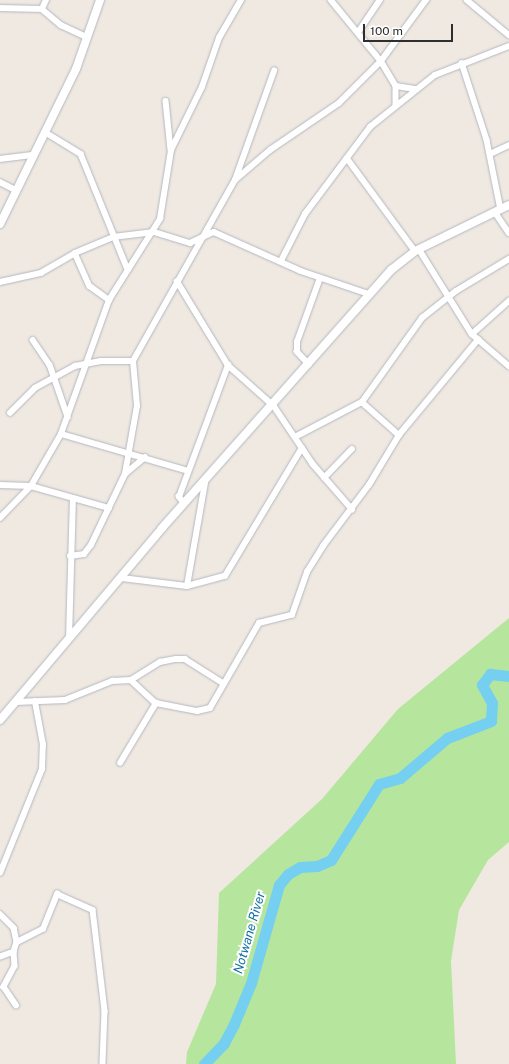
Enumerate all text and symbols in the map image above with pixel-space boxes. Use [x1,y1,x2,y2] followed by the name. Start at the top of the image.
[365,16,455,42] scale bar
[370,24,403,38] text: 100 m
[231,890,269,976] water label: Notwane River

